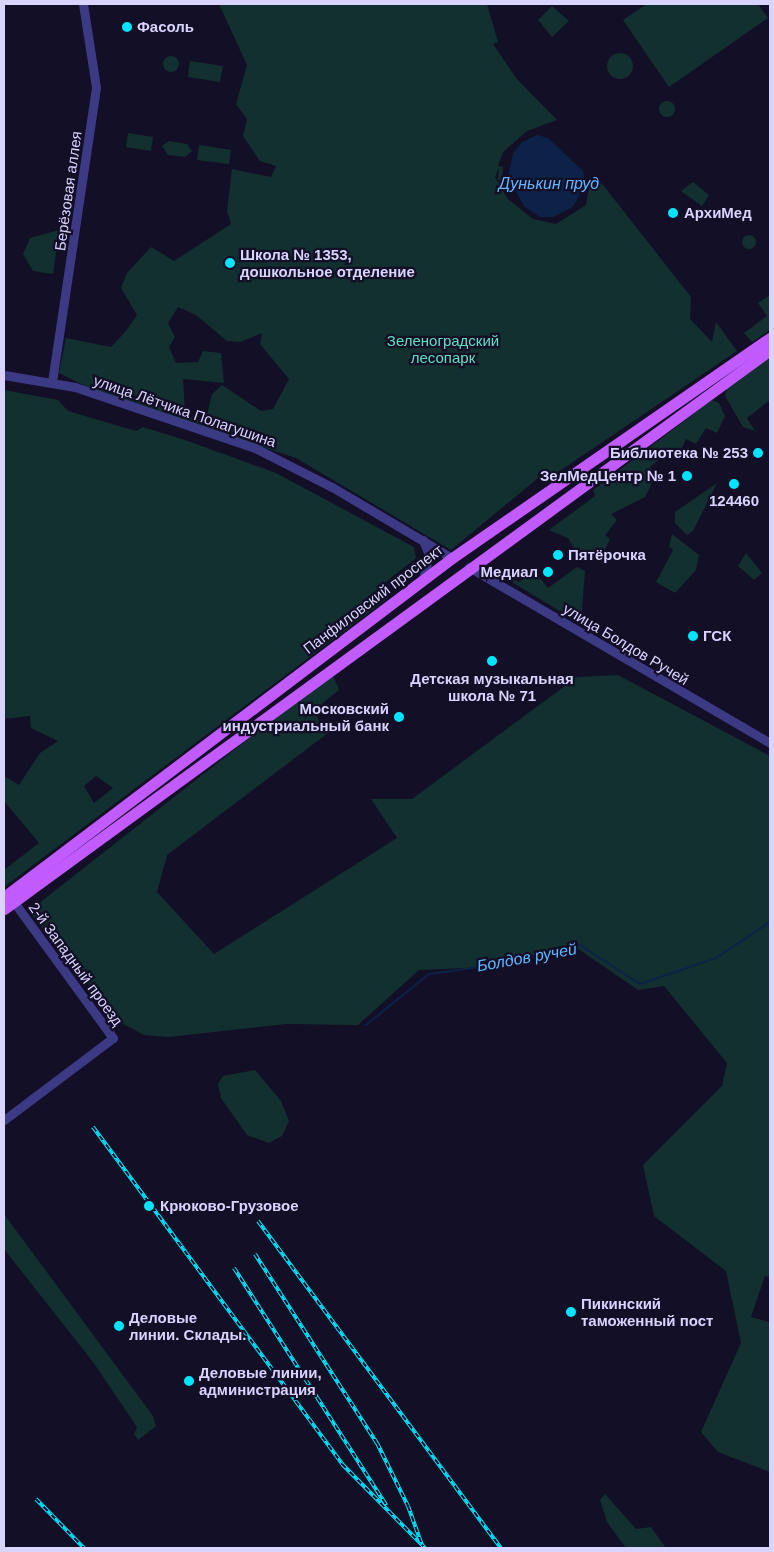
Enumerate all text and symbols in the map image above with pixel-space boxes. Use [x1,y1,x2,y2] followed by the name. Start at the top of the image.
[137,18,194,36] place label: Фасоль
[121,21,133,33] marker: Фасоль
[51,130,85,252] street label: Берёзовая аллея
[499,174,599,194] water label: Дунькин пруд
[684,204,752,222] place label: АрхиМед
[666,206,680,220] marker: АрхиМед
[240,245,415,280] place label: Школа № 1353, дошкольное отделение
[224,257,236,269] marker: Школа № 1353, дошкольное отделение
[387,331,499,366] park label: Зеленоградский лесопарк
[91,371,279,451] street label: улица Лётчика Полагушина
[610,444,748,462] place label: Библиотека № 253
[752,447,764,459] marker: Библиотека № 253
[540,467,676,485] place label: ЗелМедЦентр № 1
[680,469,694,483] marker: ЗелМедЦентр № 1
[728,478,740,490] marker: 124460
[709,492,759,510] place label: 124460
[299,540,447,658] street label: Панфиловский проспект
[568,546,646,564] place label: Пятёрочка
[552,549,564,561] marker: Пятёрочка
[481,563,538,581] place label: Медиал
[542,566,554,578] marker: Медиал
[560,599,692,689] street label: улица Болдов Ручей
[703,627,731,645] place label: ГСК
[687,630,699,642] marker: ГСК
[486,655,498,667] marker: Детская музыкальная школа № 71
[410,669,574,704] place label: Детская музыкальная школа № 71
[222,699,389,734] place label: Московский индустриальный банк
[393,711,405,723] marker: Московский индустриальный банк
[25,899,127,1029] street label: 2-й Западный проезд
[476,940,578,976] water label: Болдов ручей
[160,1197,299,1215] place label: Крюково-Грузовое
[142,1199,156,1213] marker: Крюково-Грузовое
[581,1294,713,1329] place label: Пикинский таможенный пост
[565,1306,577,1318] marker: Пикинский таможенный пост
[129,1308,246,1343] place label: Деловые линии. Склады.
[113,1320,125,1332] marker: Деловые линии. Склады.
[199,1363,322,1398] place label: Деловые линии, администрация
[183,1375,195,1387] marker: Деловые линии, администрация

